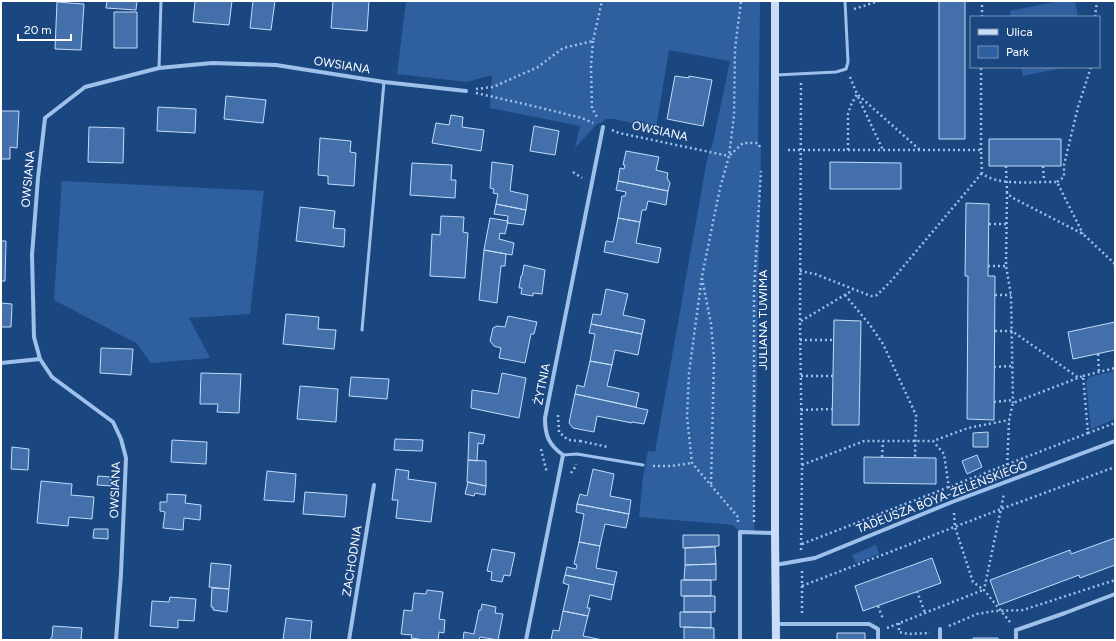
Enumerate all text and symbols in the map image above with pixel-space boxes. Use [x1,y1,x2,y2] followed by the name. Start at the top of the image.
[18,16,71,42] scale bar
[970,16,1100,68] legend
[24,23,52,37] text: 20 m
[1006,25,1033,39] text: Ulica
[1006,45,1029,59] text: Park
[313,54,371,76] street label: OWSIANA
[631,118,689,144] street label: OWSIANA
[19,150,37,208] street label: OWSIANA
[756,270,770,370] street label: JULIANA TUWIMA
[531,362,553,406] street label: ŻYTNIA
[855,458,1029,536] street label: TADEUSZA BOYA-ŻELEŃSKIEGO
[107,461,123,519] street label: OWSIANA
[339,525,365,597] street label: ZACHODNIA

